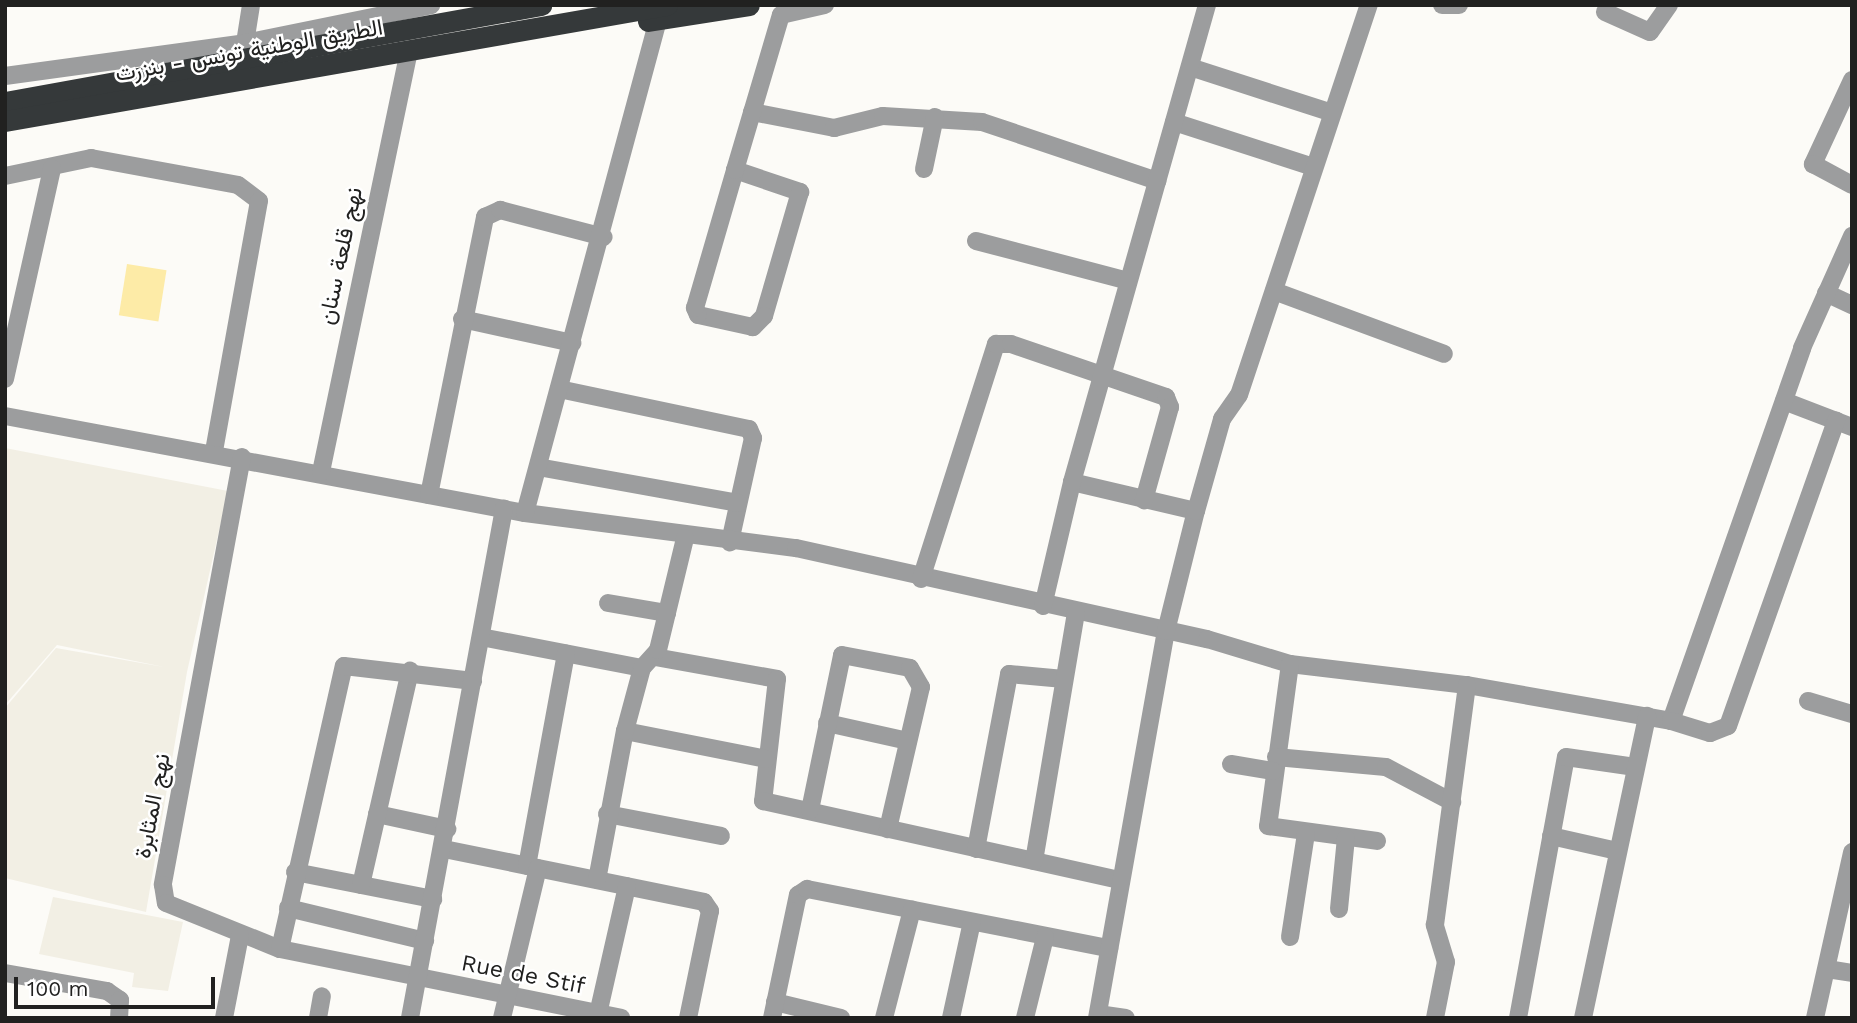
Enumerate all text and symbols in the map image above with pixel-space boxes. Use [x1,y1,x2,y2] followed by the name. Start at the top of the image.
[113,14,385,88] street label: الطريق الوطنية تونس - بنزرت
[313,185,369,327] street label: نهج قلعة سنان
[129,751,177,861] street label: نهج المثابرة
[459,949,587,1001] street label: Rue de Stif
[18,964,219,1008] scale bar
[27,976,89,1001] text: 100 m

